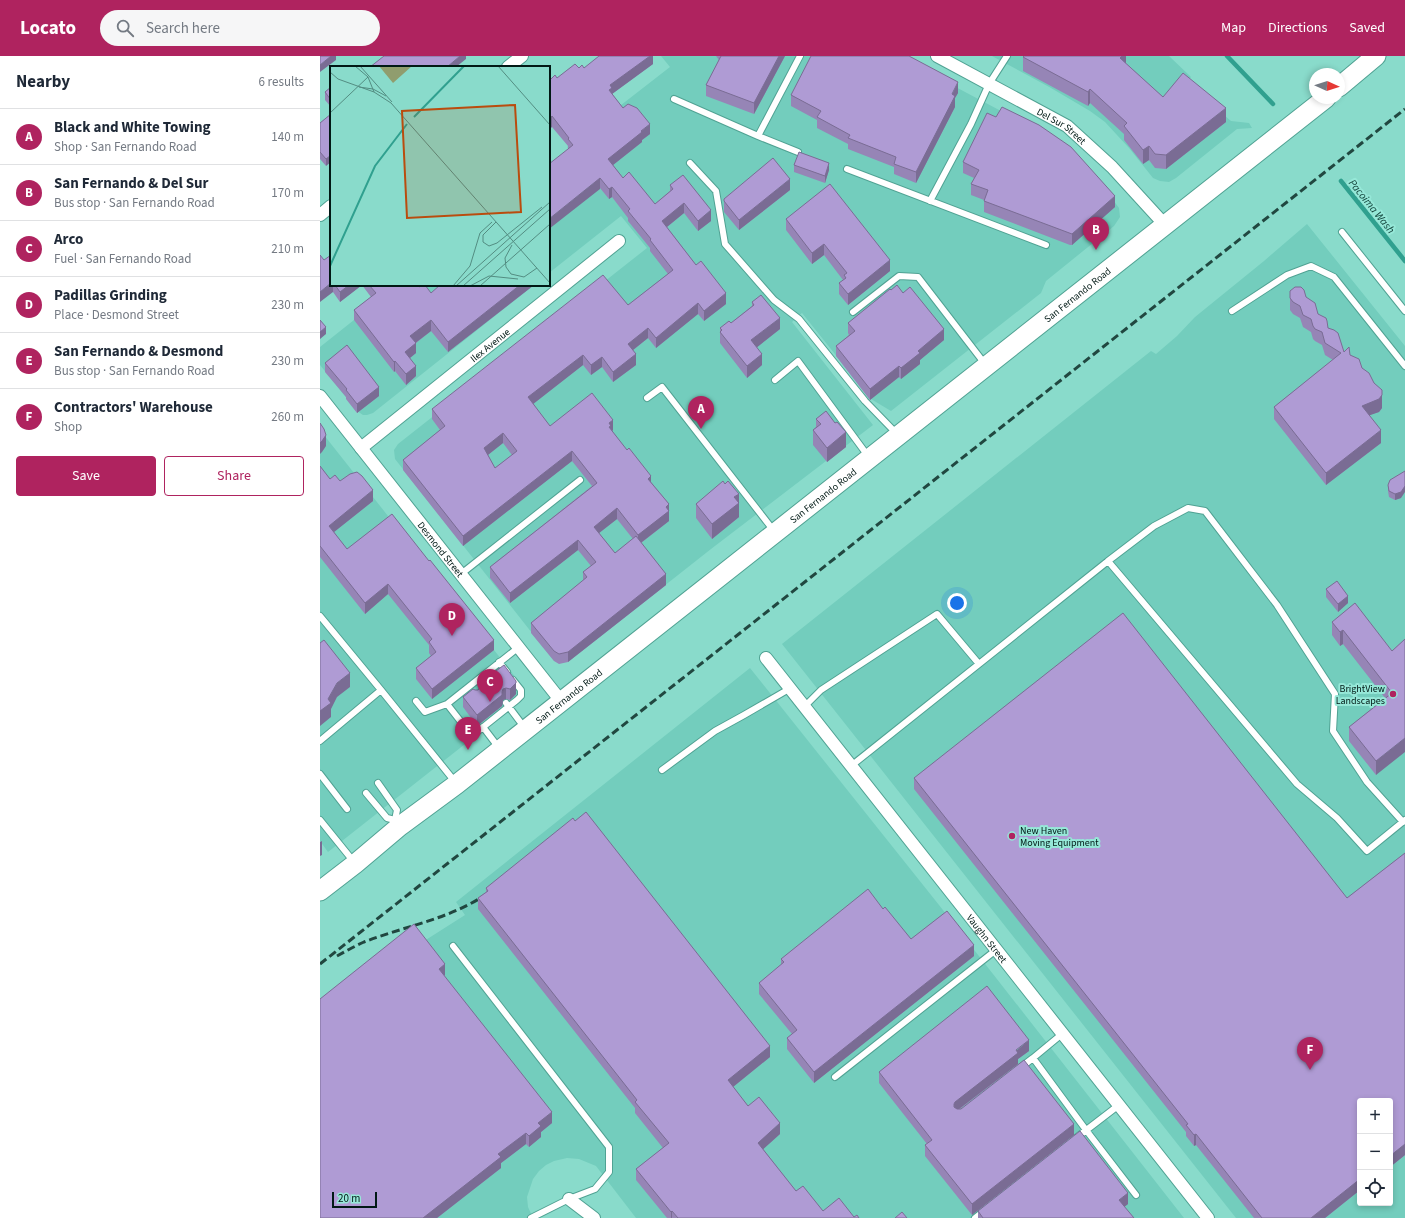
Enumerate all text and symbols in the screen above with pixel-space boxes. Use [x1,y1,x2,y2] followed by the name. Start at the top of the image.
[100,10,380,46] search box
[20,15,76,42] text: Locato
[114,17,136,39] icon: search
[146,18,220,39] text: Search here
[1221,18,1246,38] text: Map
[1268,18,1327,38] text: Directions
[1349,18,1385,38] text: Saved
[330,66,550,286] inset map
[1309,68,1345,104] north arrow
[16,70,70,94] text: Nearby
[259,73,304,91] text: 6 results
[1034,105,1089,148] street label: Del Sur Street
[54,117,211,138] text: Black and White Towing
[25,128,33,146] text: A
[271,128,304,146] text: 140 m
[54,138,197,156] text: Shop · San Fernando Road
[54,173,209,194] text: San Fernando & Del Sur
[1345,176,1398,237] water label: Pacoima Wash
[25,184,33,202] text: B
[271,184,304,202] text: 170 m
[54,194,215,212] text: Bus stop · San Fernando Road
[1083,217,1109,250] pin: B
[54,229,83,250] text: Arco
[25,240,33,258] text: C
[271,240,304,258] text: 210 m
[54,250,191,268] text: Fuel · San Fernando Road
[1041,264,1114,326] street label: San Fernando Road
[54,285,167,306] text: Padillas Grinding
[25,296,33,314] text: D
[271,296,304,314] text: 230 m
[54,306,179,324] text: Place · Desmond Street
[467,325,513,366] street label: Ilex Avenue
[54,341,223,362] text: San Fernando & Desmond
[25,352,33,370] text: E
[271,352,304,370] text: 230 m
[54,362,215,380] text: Bus stop · San Fernando Road
[688,396,714,429] pin: A
[54,397,213,418] text: Contractors' Warehouse
[26,408,32,426] text: F
[271,408,304,426] text: 260 m
[54,418,82,436] text: Shop
[16,456,156,496] button: Save
[164,456,304,496] button: Share
[787,465,860,527] street label: San Fernando Road
[414,519,467,581] street label: Desmond Street
[947,593,967,613] your location
[439,603,465,636] pin: D
[533,666,606,728] street label: San Fernando Road
[477,669,503,702] pin: C
[1336,682,1385,708] place label: BrightView Landscapes
[1388,689,1398,699] marker: BrightView Landscapes
[455,717,481,750] pin: E
[1020,824,1099,850] place label: New Haven Moving Equipment
[1007,831,1017,841] marker: New Haven Moving Equipment
[963,912,1010,967] street label: Vaughn Street
[1297,1037,1323,1070] pin: F
[1357,1098,1393,1206] map controls
[1357,1098,1393,1134] button: +
[1357,1134,1393,1170] button: −
[1357,1170,1393,1206] button: locate
[332,1190,377,1209] scale bar
[338,1191,360,1206] text: 20 m

